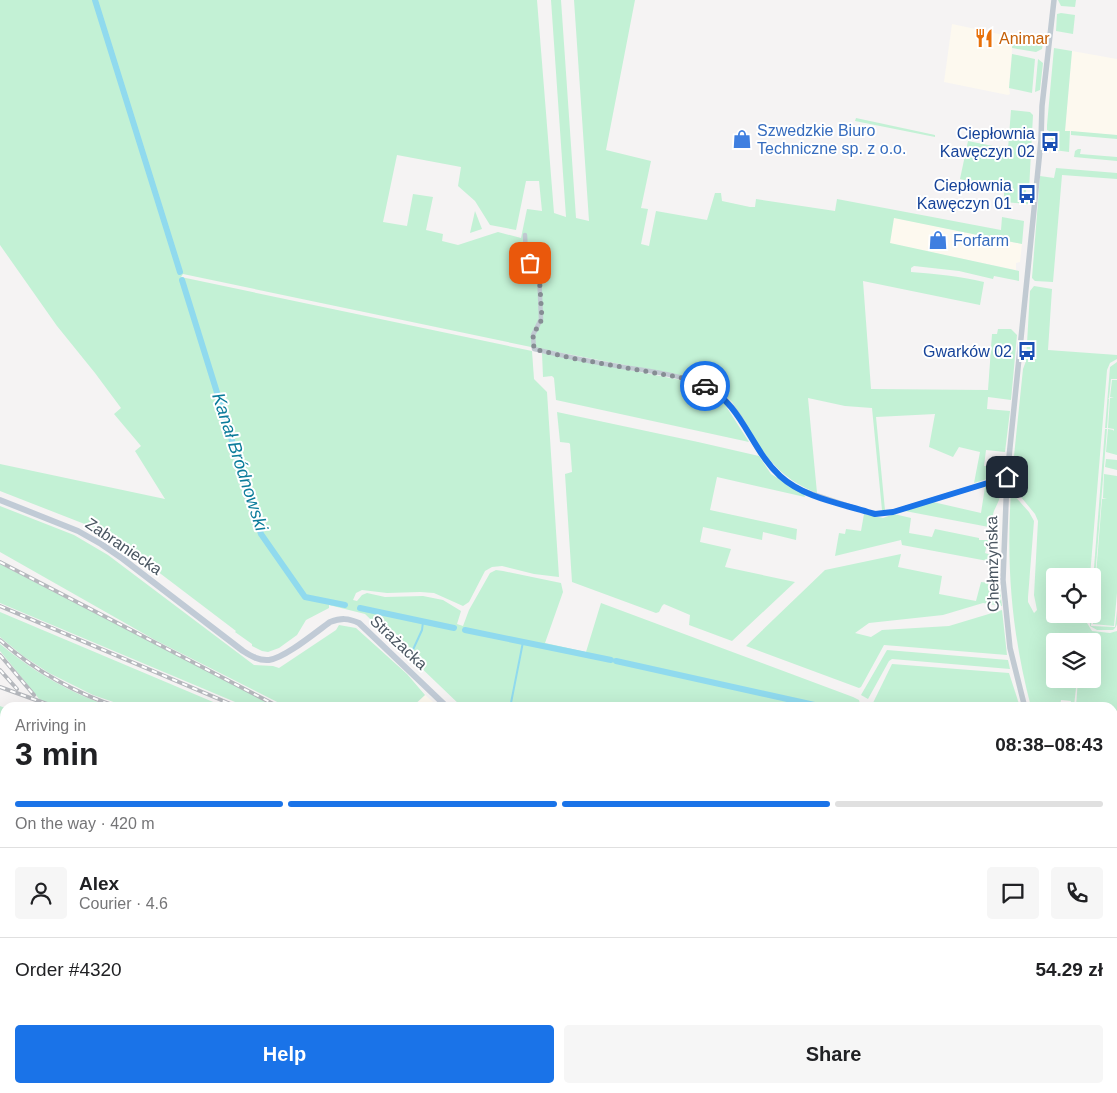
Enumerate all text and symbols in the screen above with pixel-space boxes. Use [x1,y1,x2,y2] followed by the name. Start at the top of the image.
[973,27,995,49] restaurant icon: Animar
[999,30,1050,47] place label: Animar
[757,122,906,157] place label: Szwedzkie Biuro Techniczne sp. z o.o.
[940,125,1035,160] place label: Ciepłownia Kawęczyn 02
[731,128,753,150] shop icon: Szwedzkie Biuro Techniczne sp. z o.o.
[1039,131,1061,153] bus stop icon: Ciepłownia Kawęczyn 02
[917,177,1012,212] place label: Ciepłownia Kawęczyn 01
[1016,183,1038,205] bus stop icon: Ciepłownia Kawęczyn 01
[927,229,949,251] shop icon: Forfarm
[953,232,1009,249] place label: Forfarm
[509,242,551,284] pin
[516,249,544,277] icon: bag
[1016,340,1038,362] bus stop icon: Gwarków 02
[923,343,1012,360] place label: Gwarków 02
[680,361,730,411] courier
[691,372,719,400] icon: car
[208,390,272,535] water label: Kanał Bródnowski
[986,456,1028,498] pin
[993,463,1021,491] icon: home
[82,515,165,578] street label: Zabraniecka
[983,516,1002,612] street label: Chełmżyńska
[1046,568,1101,688] map controls
[1046,568,1101,623] button: locate
[367,612,431,673] street label: Strażacka
[1046,633,1101,688] button: layers
[15,717,86,734] text: Arriving in
[995,734,1103,755] text: 08:38–08:43
[15,736,99,772] text: 3 min
[15,815,155,832] text: On the way · 420 m
[15,867,67,919] button: person
[987,867,1039,919] button: chat
[1051,867,1103,919] button: phone
[79,873,119,894] text: Alex
[79,895,168,912] text: Courier · 4.6
[15,959,122,980] text: Order #4320
[1035,959,1103,980] text: 54.29 zł
[15,1025,554,1083] button: Help
[564,1025,1103,1083] button: Share

